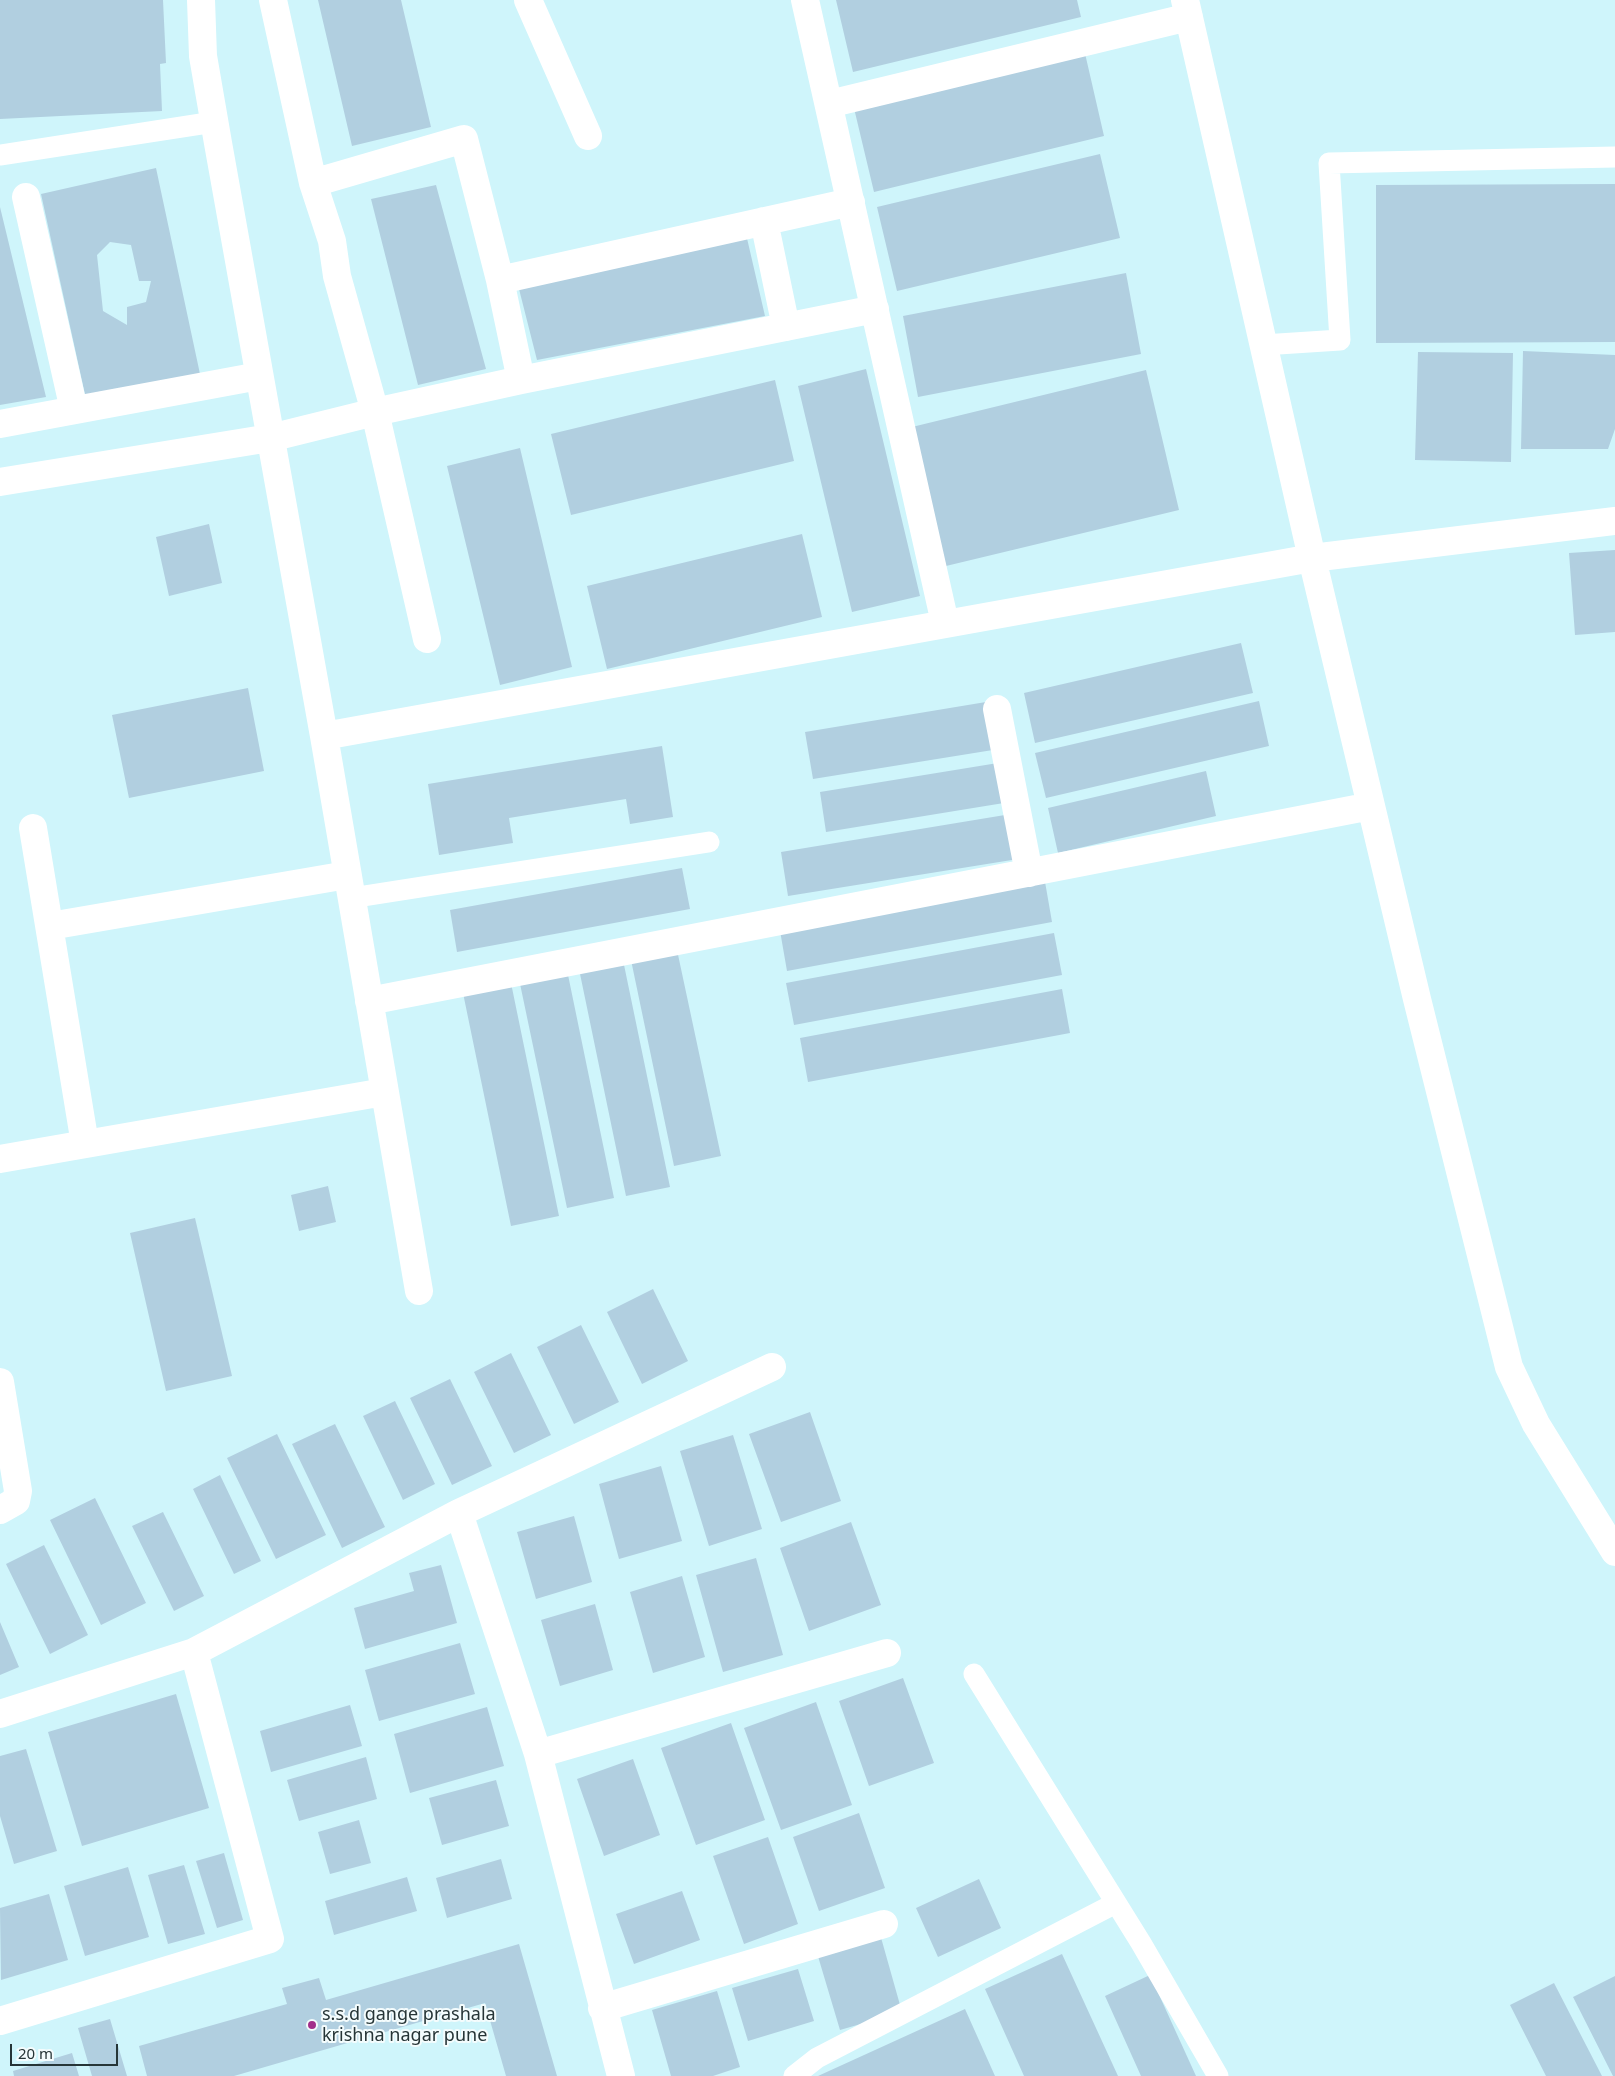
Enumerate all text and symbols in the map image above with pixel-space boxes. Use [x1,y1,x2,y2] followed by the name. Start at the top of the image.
[322,2004,496,2046] place label: s.s.d gange prashala krishna nagar pune
[306,2019,318,2031] marker: s.s.d gange prashala krishna nagar pune
[12,2034,120,2066] scale bar
[18,2043,53,2063] text: 20 m

